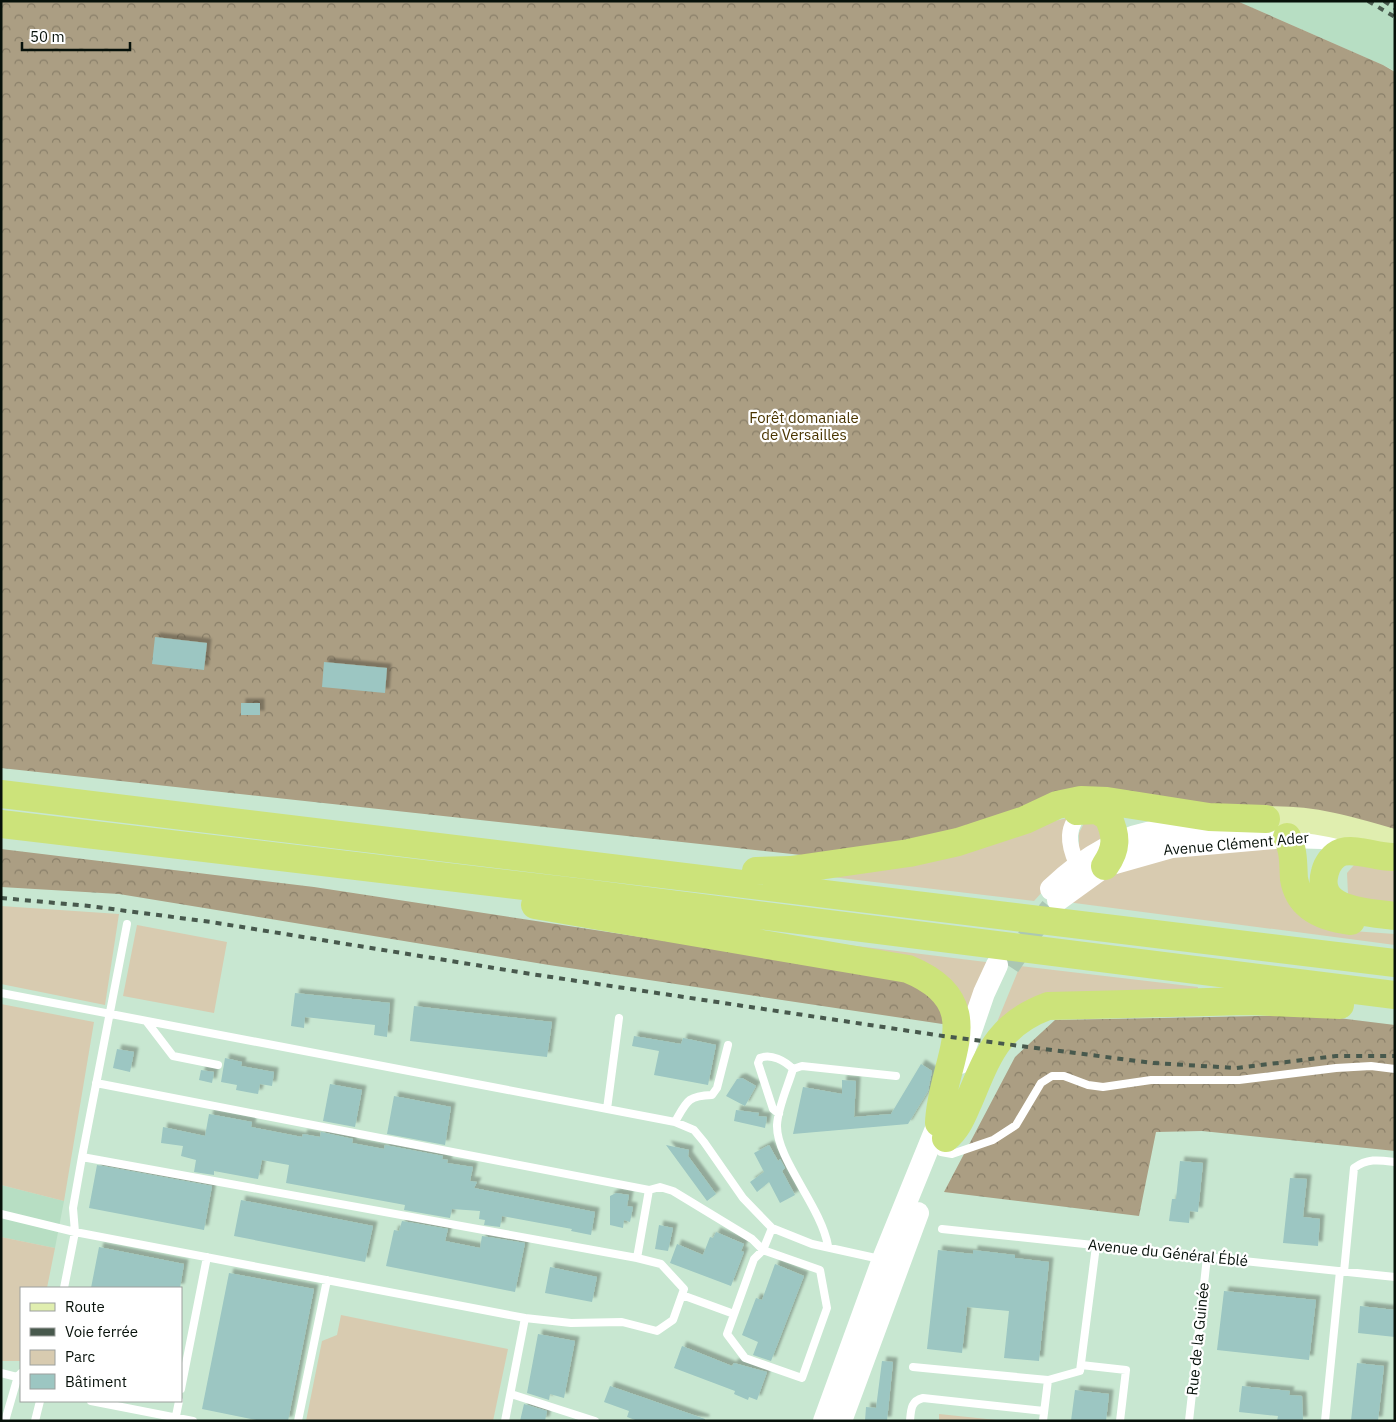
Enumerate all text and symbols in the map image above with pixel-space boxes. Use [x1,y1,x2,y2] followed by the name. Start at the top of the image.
[22,20,130,52] scale bar
[30,27,65,46] text: 50 m
[749,408,859,444] park label: Forêt domaniale de Versailles
[1162,828,1310,859] street label: Avenue Clément Ader
[1087,1235,1249,1270] street label: Avenue du Général Éblé
[1182,1281,1213,1396] street label: Rue de la Guinée
[20,1287,182,1402] legend
[65,1297,105,1316] text: Route
[65,1322,138,1341] text: Voie ferrée
[65,1347,95,1366] text: Parc
[65,1372,127,1391] text: Bâtiment

